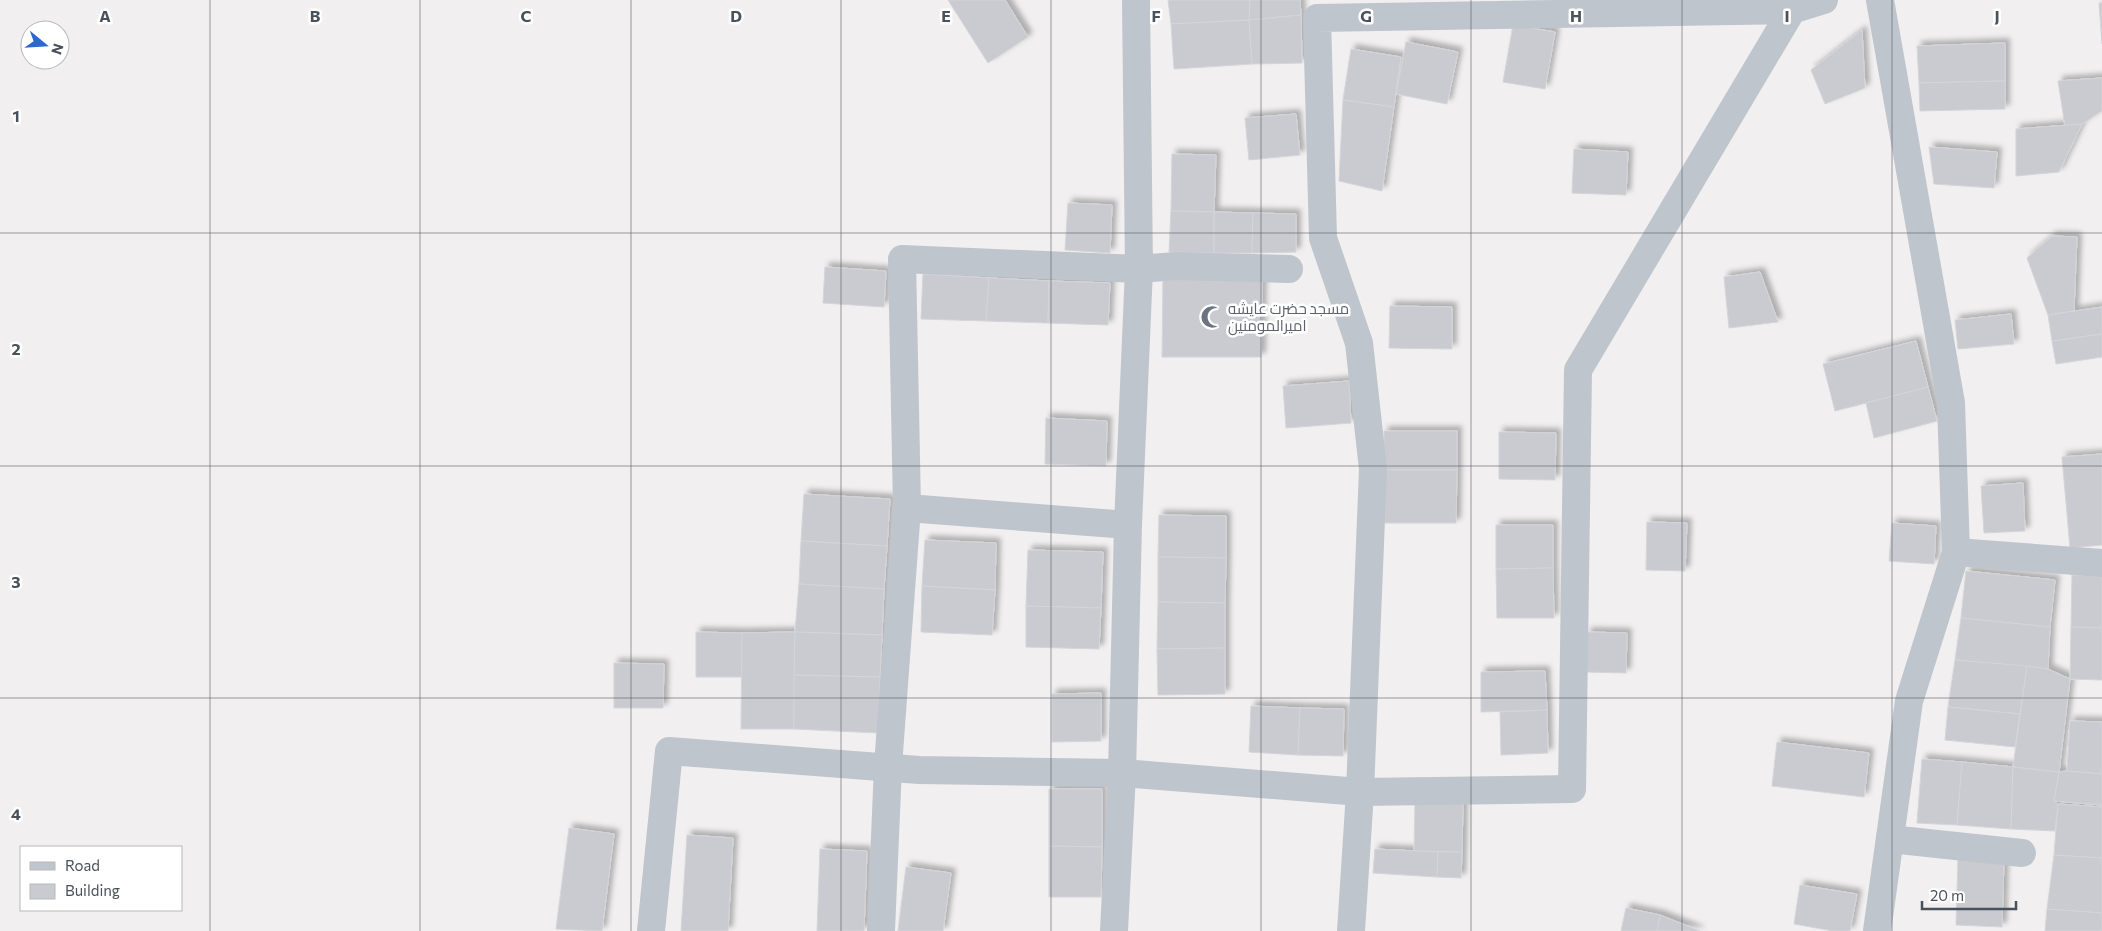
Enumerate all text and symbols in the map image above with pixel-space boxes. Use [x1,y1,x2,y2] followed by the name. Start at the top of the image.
[99,6,111,25] text: A
[310,6,321,25] text: B
[521,6,532,25] text: C
[730,6,742,25] text: D
[941,6,951,25] text: E
[1151,6,1161,25] text: F
[1360,6,1372,25] text: G
[1570,6,1582,25] text: H
[1784,6,1790,25] text: I
[1994,6,2000,25] text: J
[20,20,70,70] north arrow
[48,42,68,57] text: N
[12,106,20,125] text: 1
[1228,299,1349,336] place label: مسجد حضرت عایشه امیرالمومنین
[1199,304,1225,330] mosque icon: مسجد حضرت عایشه امیرالمومنین
[11,339,21,358] text: 2
[11,572,21,591] text: 3
[11,804,21,823] text: 4
[20,846,182,911] legend
[65,856,100,874] text: Road
[1922,878,2016,910] scale bar
[65,881,120,899] text: Building
[1930,886,1964,904] text: 20 m

